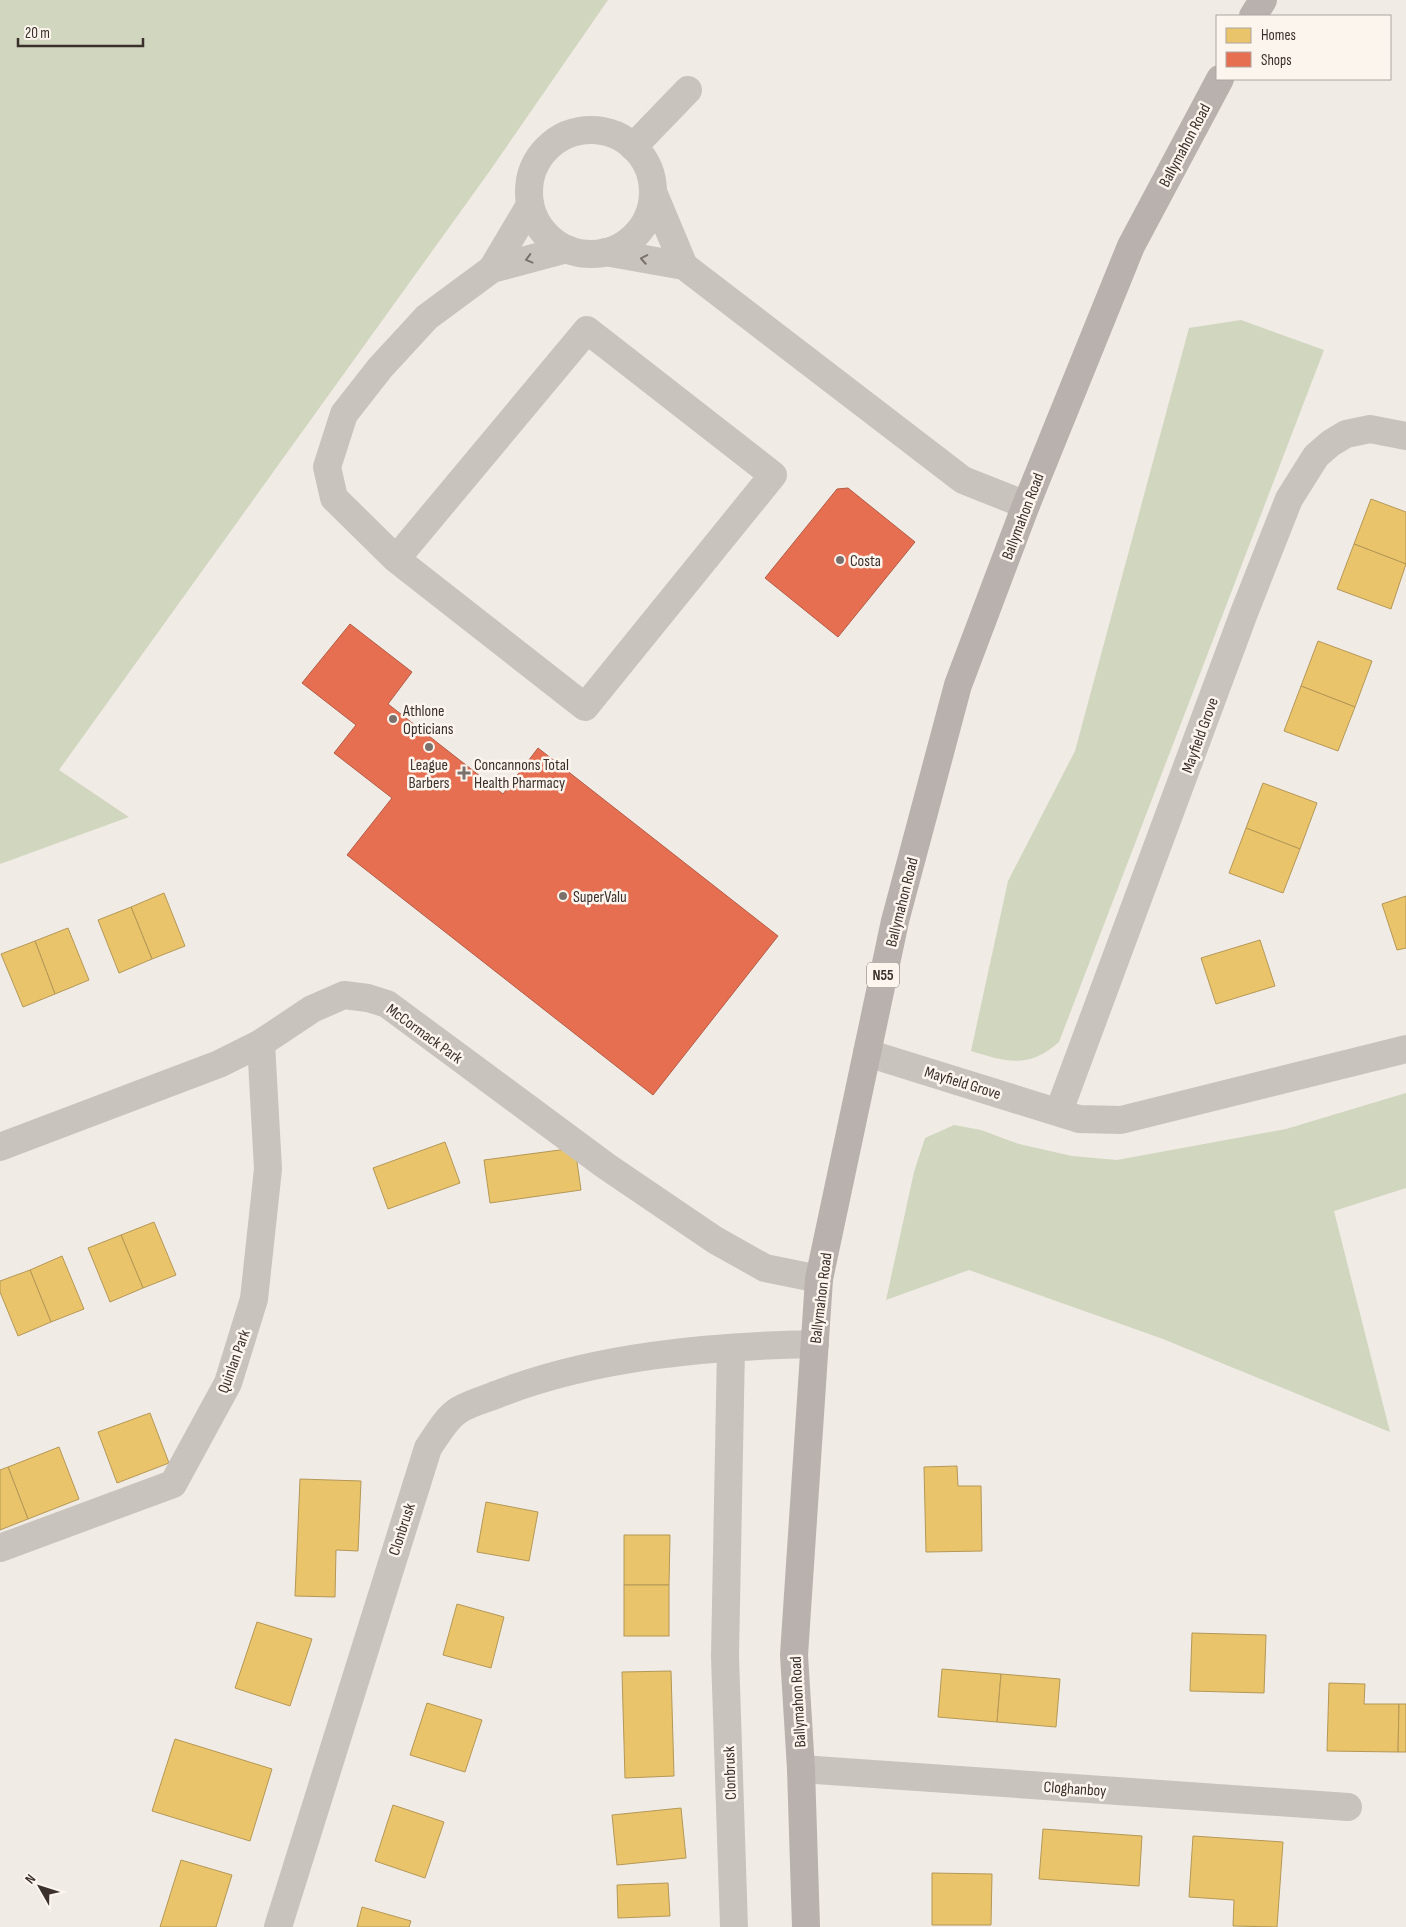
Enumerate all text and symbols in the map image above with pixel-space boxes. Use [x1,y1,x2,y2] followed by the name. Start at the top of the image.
[18,15,142,47] scale bar
[1216,15,1391,80] legend
[25,24,50,43] text: 20 m
[1261,26,1296,45] text: Homes
[1261,51,1292,70] text: Shops
[1155,101,1215,191] street label: Ballymahon Road
[525,253,534,264] one-way arrow
[640,254,649,264] one-way arrow
[998,470,1049,563] street label: Ballymahon Road
[850,552,881,571] place label: Costa
[834,554,846,566] marker: Costa
[1178,695,1223,776] street label: Mayfield Grove
[402,702,454,739] place label: Athlone Opticians
[387,713,399,725] marker: Athlone Opticians
[423,741,435,753] marker: League Barbers
[408,756,450,793] place label: League Barbers
[474,756,569,793] place label: Concannons Total Health Pharmacy
[458,767,470,779] marker: Concannons Total Health Pharmacy
[882,856,923,949] street label: Ballymahon Road
[573,888,627,907] place label: SuperValu
[557,890,569,902] marker: SuperValu
[867,962,899,988] road number: N55
[382,1000,466,1068] street label: McCormack Park
[922,1063,1003,1104] street label: Mayfield Grove
[806,1252,836,1345] street label: Ballymahon Road
[214,1327,255,1396] street label: Quinlan Park
[385,1501,420,1558] street label: Clonbrusk
[787,1656,810,1748] street label: Ballymahon Road
[720,1746,741,1800] street label: Clonbrusk
[1043,1778,1107,1801] street label: Cloghanboy
[15,1862,65,1912] north arrow
[21,1871,39,1887] text: N

